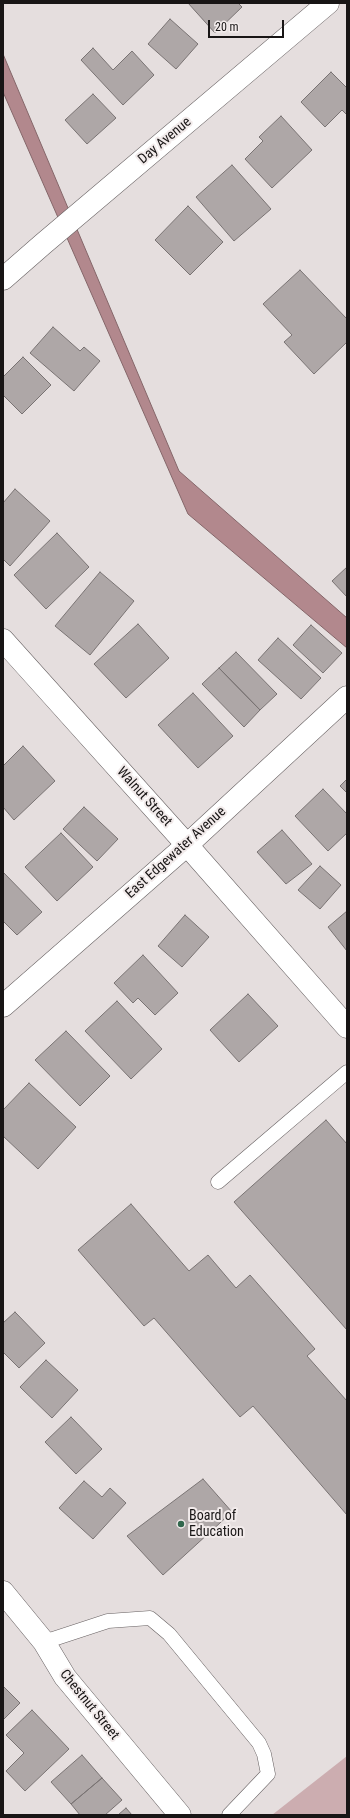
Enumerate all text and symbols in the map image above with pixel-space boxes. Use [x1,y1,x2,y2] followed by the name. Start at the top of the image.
[210,12,286,38] scale bar
[215,20,239,34] text: 20 m
[135,114,195,168] street label: Day Avenue
[113,764,175,830] street label: Walnut Street
[122,804,230,902] street label: East Edgewater Avenue
[189,1508,244,1540] place label: Board of Education
[176,1519,186,1529] marker: Board of Education
[56,1666,122,1744] street label: Chestnut Street

